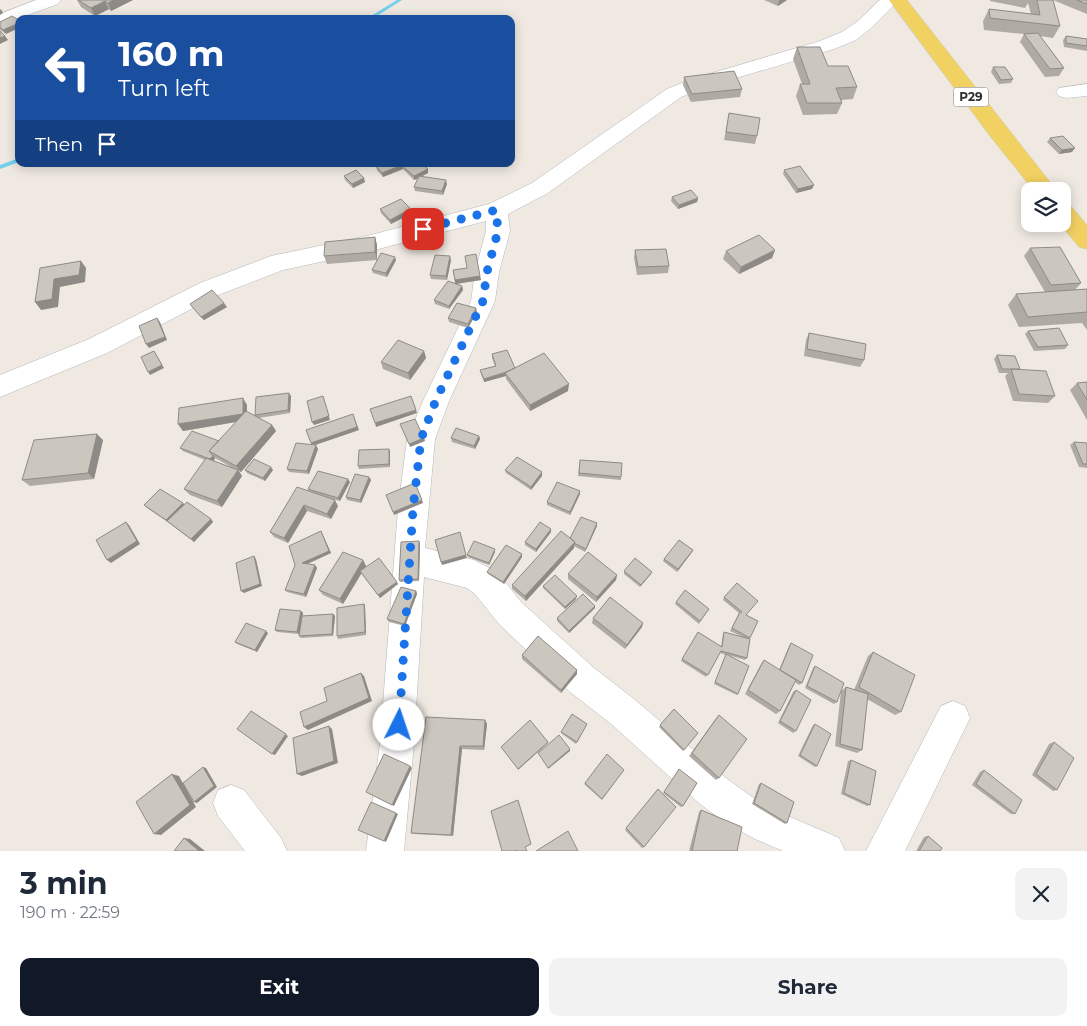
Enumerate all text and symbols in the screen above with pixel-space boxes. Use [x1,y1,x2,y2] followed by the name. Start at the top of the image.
[118,32,224,75] text: 160 m
[35,35,100,100] icon: left
[118,75,210,102] text: Turn left
[954,88,988,106] road number: P29
[93,130,121,158] icon: arrive
[35,133,83,156] text: Then
[1021,182,1071,232] map controls
[1021,182,1071,232] button: layers
[402,208,444,250] pin
[409,215,437,243] icon: arrive
[372,698,424,750] position arrow
[20,865,107,902] text: 3 min
[1015,868,1067,920] button: close
[20,903,120,922] text: 190 m · 22:59
[20,958,539,1016] button: Exit
[549,958,1067,1016] button: Share

